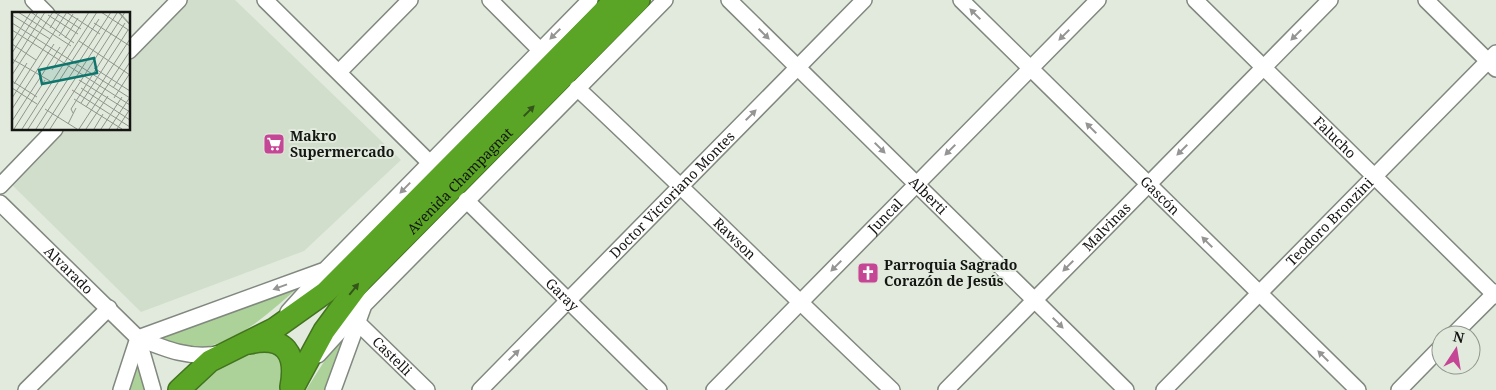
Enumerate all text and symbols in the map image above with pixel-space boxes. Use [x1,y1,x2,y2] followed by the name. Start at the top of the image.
[970,8,982,20] one-way arrow
[12,12,130,130] inset map
[549,28,561,40] one-way arrow
[758,28,770,40] one-way arrow
[1058,28,1070,40] one-way arrow
[1290,28,1302,40] one-way arrow
[523,105,535,117] one-way arrow
[745,109,757,121] one-way arrow
[1310,112,1361,162] street label: Falucho
[1085,122,1097,134] one-way arrow
[403,123,517,238] street label: Avenida Champagnat
[290,126,394,161] place label: Makro Supermercado
[605,127,739,262] street label: Doctor Victoriano Montes
[262,132,286,156] supermarket icon: Makro Supermercado
[874,141,886,153] one-way arrow
[944,144,956,156] one-way arrow
[1176,144,1188,156] one-way arrow
[1137,171,1184,219] street label: Gascón
[905,172,952,219] street label: Alberti
[1282,173,1377,270] street label: Teodoro Bronzini
[399,182,411,194] one-way arrow
[863,194,907,238] street label: Juncal
[1078,198,1135,255] street label: Malvinas
[709,213,760,263] street label: Rawson
[1201,236,1213,248] one-way arrow
[40,242,97,298] street label: Alvarado
[884,255,1017,290] place label: Parroquia Sagrado Corazón de Jesús
[830,260,842,272] one-way arrow
[1062,260,1074,272] one-way arrow
[856,261,880,285] church icon: Parroquia Sagrado Corazón de Jesús
[542,274,583,315] street label: Garay
[272,283,287,291] one-way arrow
[349,283,360,296] one-way arrow
[1052,317,1064,329] one-way arrow
[1431,325,1481,375] north arrow
[1451,326,1466,347] text: N
[369,332,417,380] street label: Castelli
[508,350,520,362] one-way arrow
[1317,350,1329,362] one-way arrow

